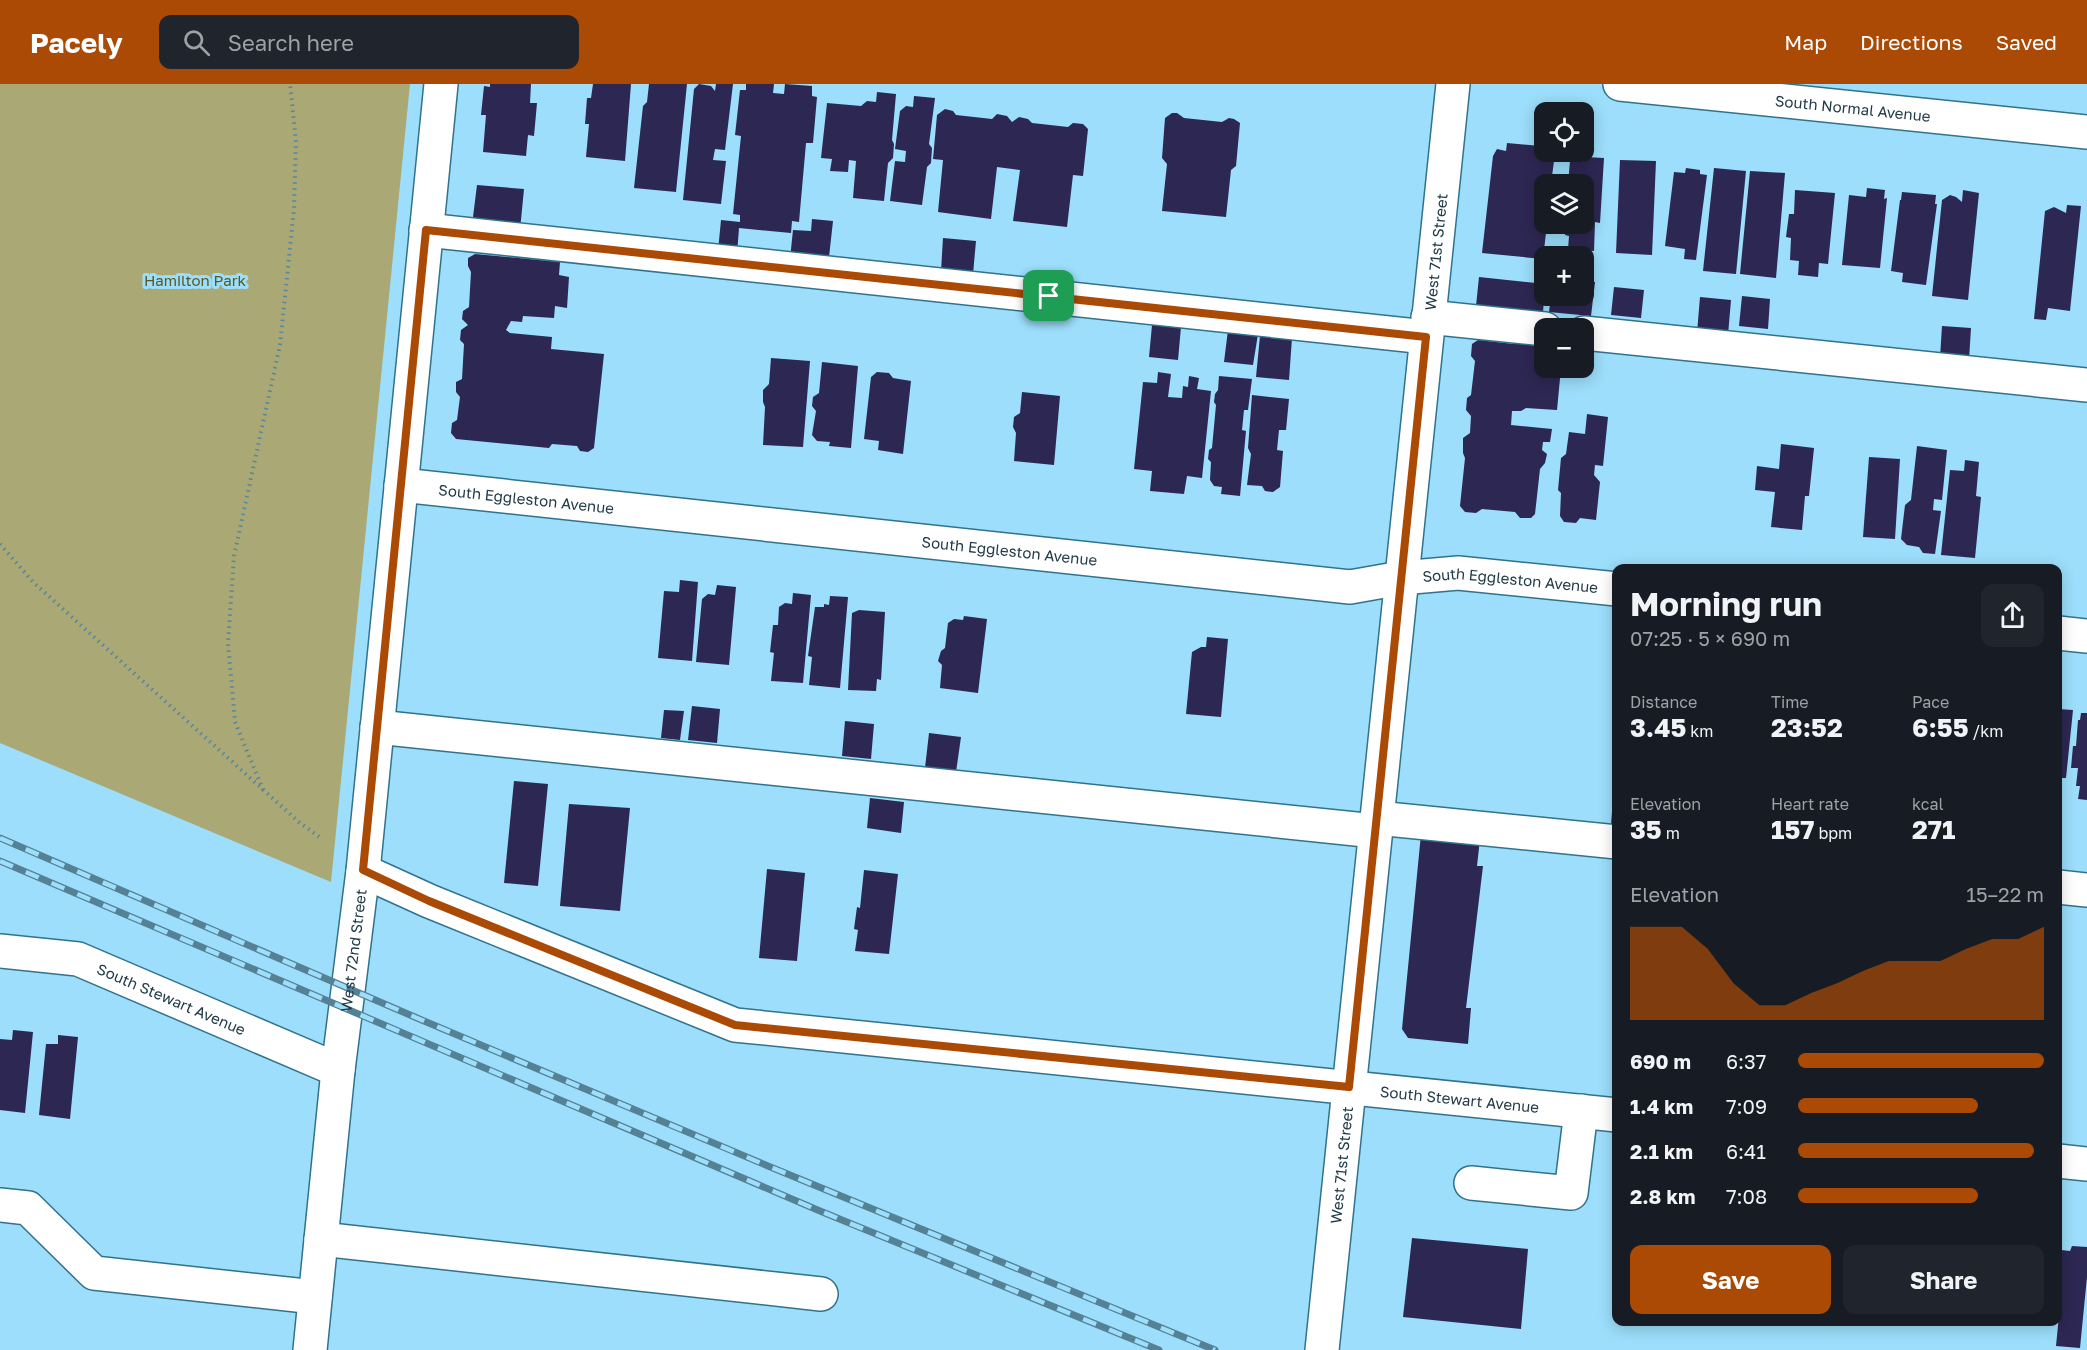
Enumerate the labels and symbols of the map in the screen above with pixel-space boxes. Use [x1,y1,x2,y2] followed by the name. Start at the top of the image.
[1774,91,1932,125] street label: South Normal Avenue
[1421,192,1451,311] street label: West 71st Street
[1023,270,1074,321] pin
[144,271,247,289] park label: Hamilton Park
[438,480,615,517] street label: South Eggleston Avenue
[921,532,1099,569] street label: South Eggleston Avenue
[1422,564,1599,596] street label: South Eggleston Avenue
[336,888,370,1013] street label: West 72nd Street
[94,959,249,1039] street label: South Stewart Avenue
[1379,1082,1540,1116] street label: South Stewart Avenue
[1326,1106,1356,1224] street label: West 71st Street

